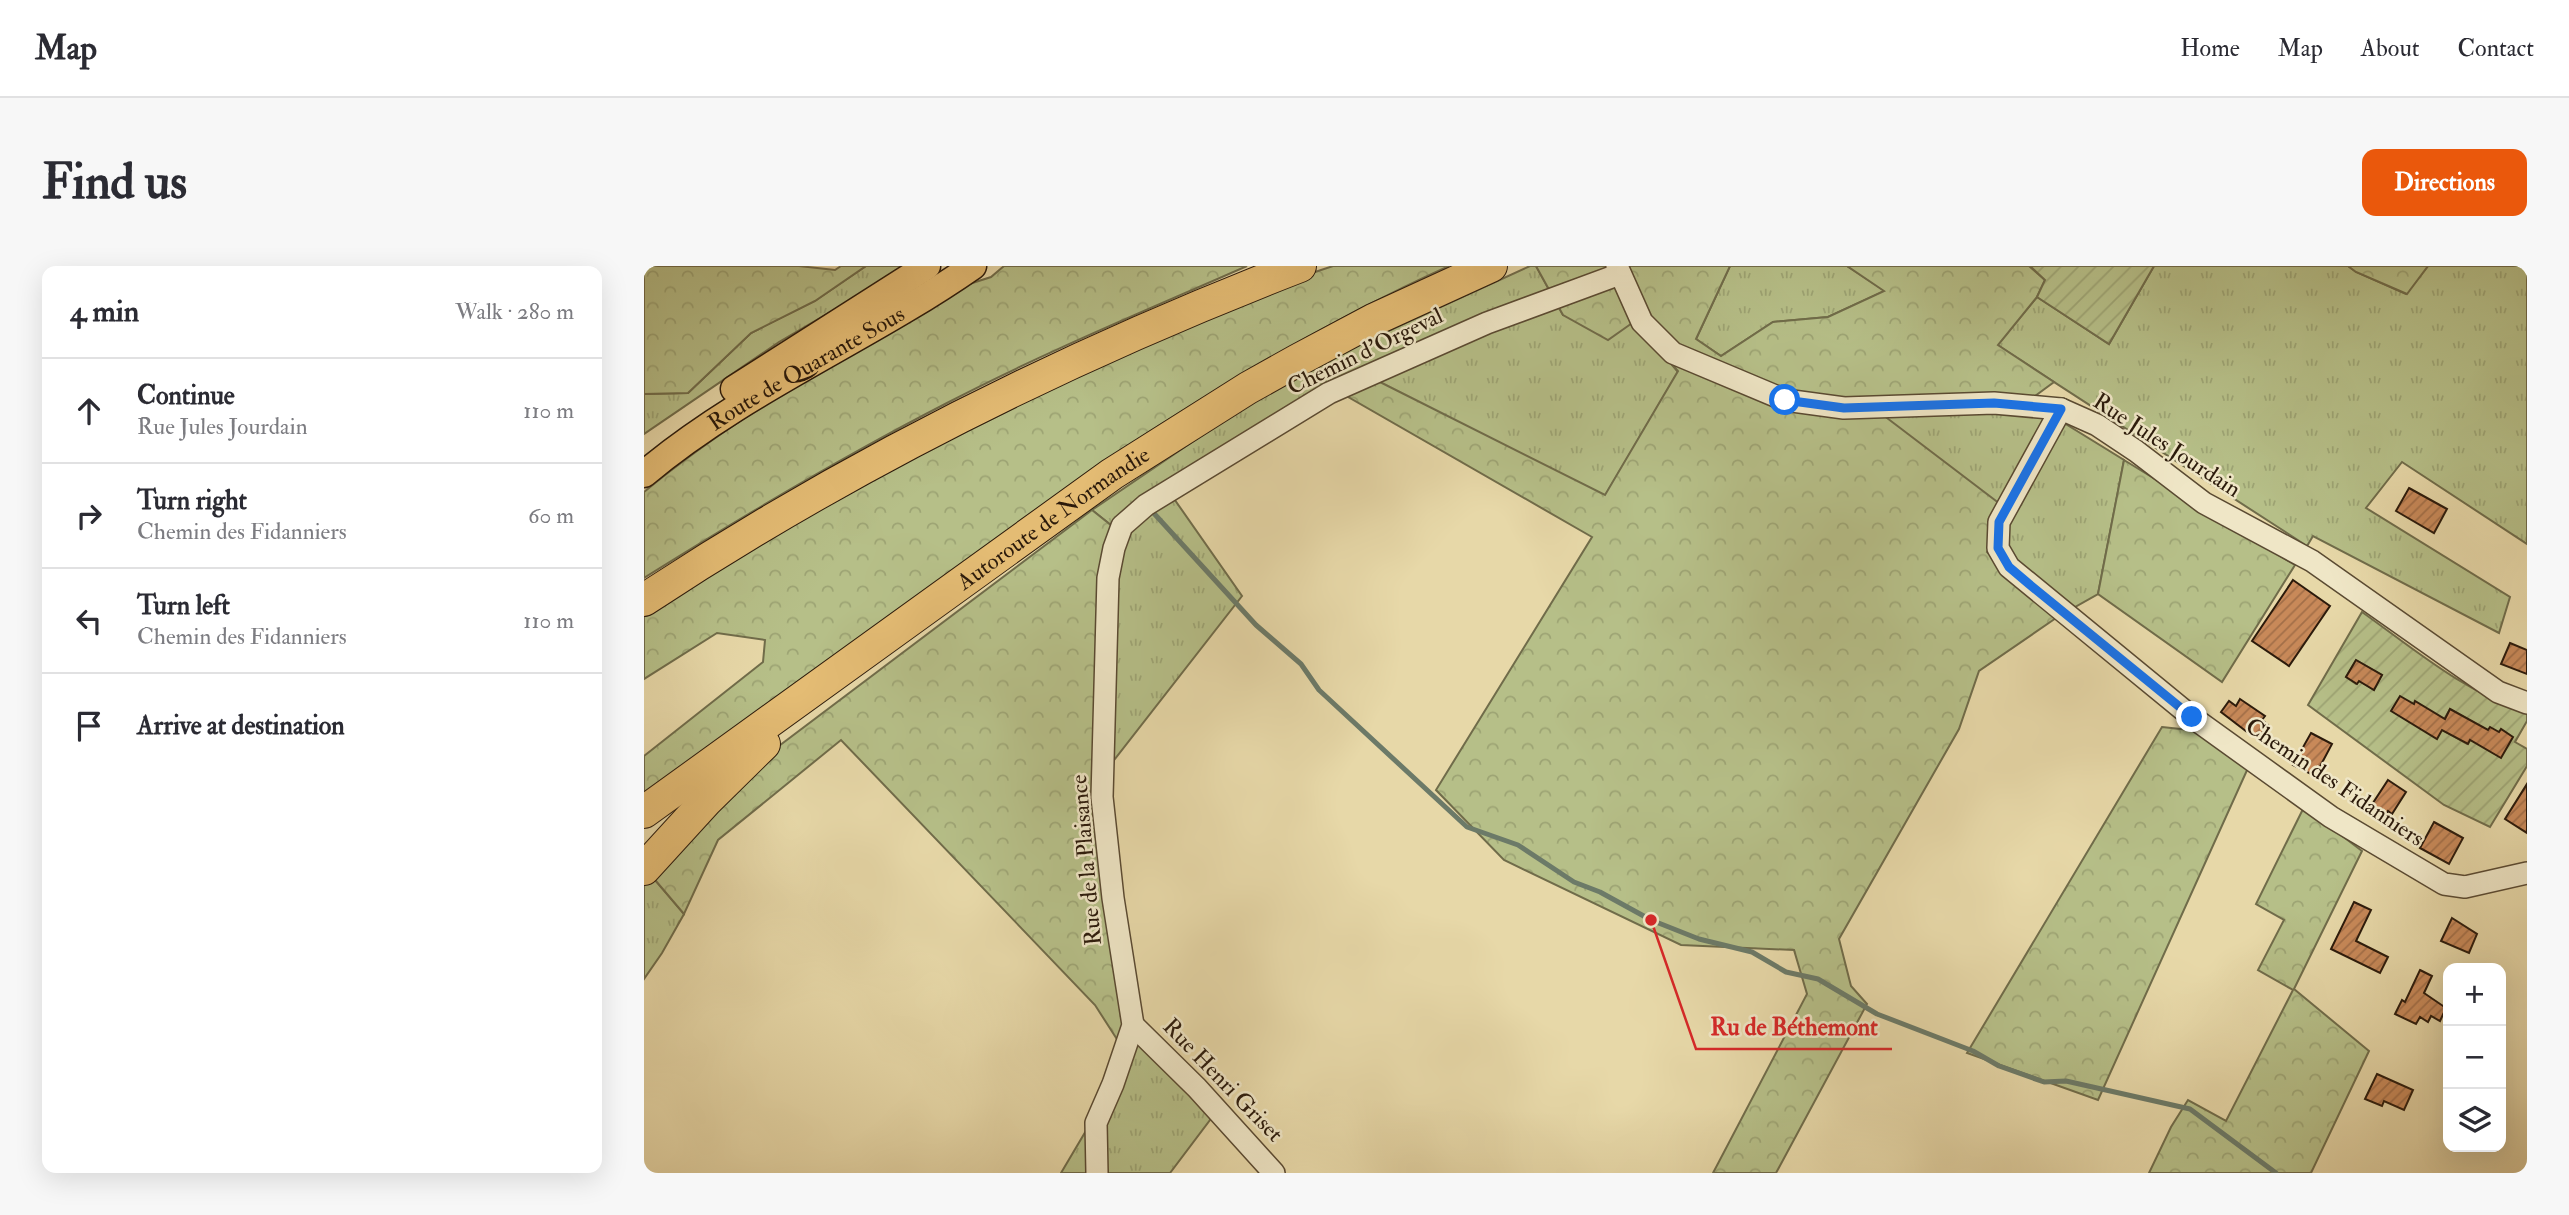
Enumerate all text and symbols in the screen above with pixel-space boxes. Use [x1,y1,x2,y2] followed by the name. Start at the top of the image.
[35,28,97,69] text: Map
[2180,33,2240,64] text: Home
[2278,33,2323,64] text: Map
[2361,33,2420,64] text: About
[2458,33,2534,64] text: Contact
[2362,149,2527,216] button: Directions
[42,152,187,213] text: Find us
[70,293,139,330] text: 4 min
[455,297,574,326] text: Walk · 280 m
[702,299,910,437] street label: Route de Quarante Sous
[1282,301,1448,401] street label: Chemin d'Orgeval
[137,380,235,412] text: Continue
[1769,384,1800,415] route start
[2088,386,2247,504] street label: Rue Jules Jourdain
[70,392,108,430] icon: ahead
[523,396,574,425] text: 110 m
[137,412,308,441] text: Rue Jules Jourdain
[950,439,1155,597] street label: Autoroute de Normandie
[137,485,247,517] text: Turn right
[70,497,108,535] icon: right
[528,501,574,530] text: 60 m
[137,517,347,546] text: Chemin des Fidanniers
[137,590,230,622] text: Turn left
[70,602,108,640] icon: left
[523,606,574,635] text: 110 m
[137,622,347,651] text: Chemin des Fidanniers
[2176,701,2207,732] route end
[70,707,108,745] icon: arrive
[137,710,345,742] text: Arrive at destination
[2240,711,2430,853] street label: Chemin des Fidanniers
[1064,773,1108,947] street label: Rue de la Plaisance
[2443,963,2506,1152] map controls
[2443,963,2506,1026] button: +
[1696,1004,1892,1049] callout: Ru de Béthemont
[1157,1012,1289,1148] street label: Rue Henri Griset
[1710,1012,1878,1043] text: Ru de Béthemont
[2443,1026,2506,1089] button: −
[2443,1089,2506,1152] button: layers

